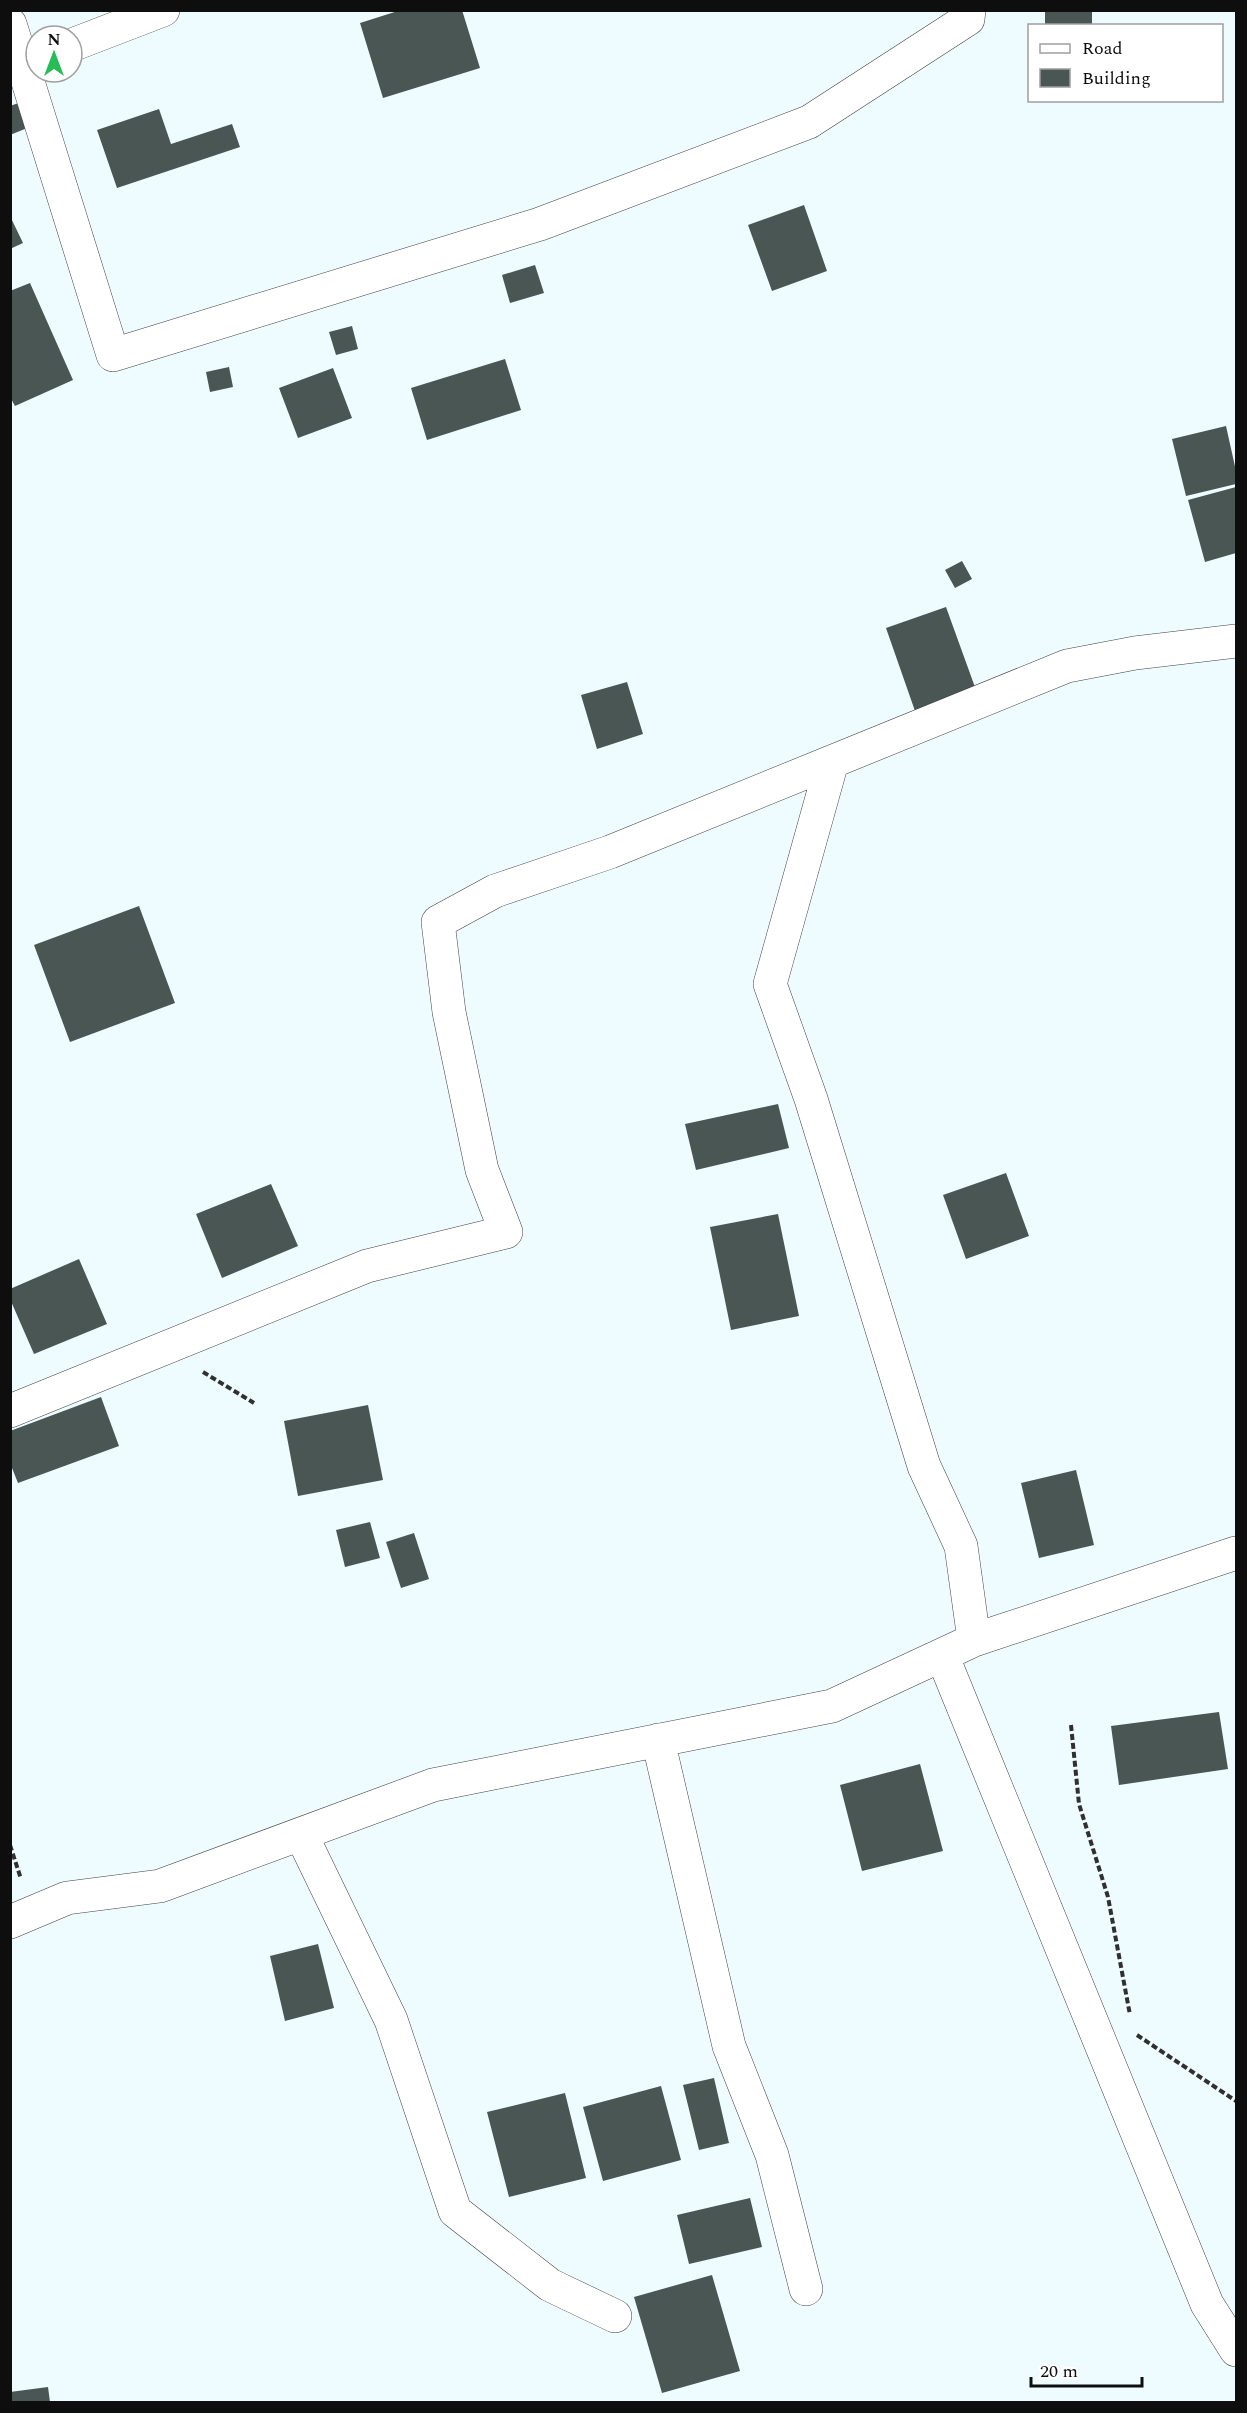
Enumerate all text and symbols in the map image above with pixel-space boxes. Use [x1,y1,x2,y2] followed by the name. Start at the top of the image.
[24,24,84,84] north arrow
[1028,24,1223,102] legend
[47,28,61,52] text: N
[1082,35,1123,62] text: Road
[1082,65,1151,92] text: Building
[1031,2350,1142,2388] scale bar
[1040,2358,1078,2385] text: 20 m

